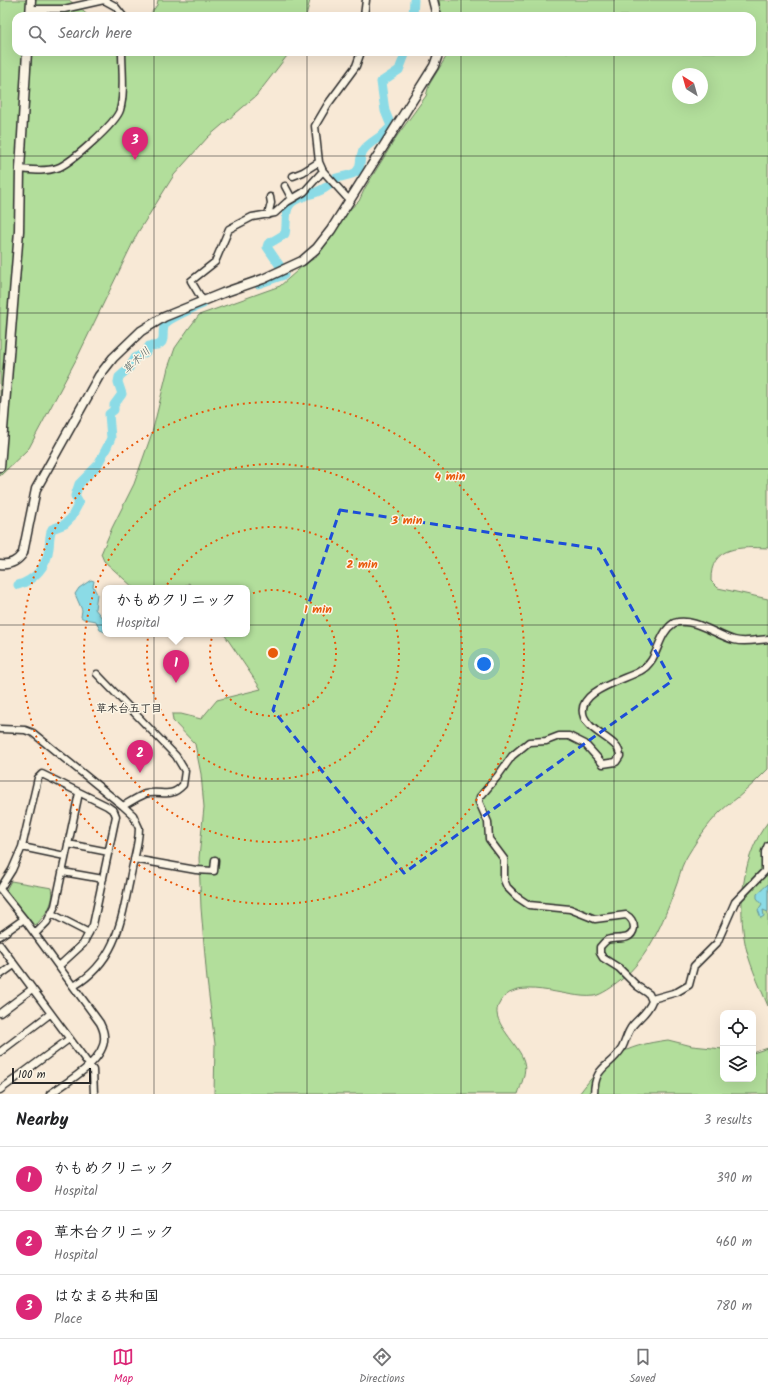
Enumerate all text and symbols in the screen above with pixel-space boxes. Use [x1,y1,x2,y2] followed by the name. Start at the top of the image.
[12,12,756,56] search box
[58,22,132,46] text: Search here
[26,23,48,45] icon: search
[672,68,708,104] north arrow
[122,127,148,160] pin: 3
[118,343,155,379] water label: 草木川
[435,467,466,486] text: 4 min
[391,511,423,530] text: 3 min
[346,555,378,574] text: 2 min
[102,585,250,637] popup
[116,589,236,613] text: かもめクリニック
[304,600,332,619] text: 1 min
[116,613,160,634] text: Hospital
[266,646,280,660] centre of rings
[163,650,189,683] pin: 1
[474,654,494,674] your location
[96,700,162,718] district label: 草木台五丁目
[127,740,153,773] pin: 2
[720,1010,756,1082] map controls
[720,1010,756,1046] button: locate
[720,1046,756,1082] button: layers
[12,1066,91,1085] scale bar
[18,1066,46,1084] text: 100 m
[16,1107,68,1134] text: Nearby
[704,1110,752,1131] text: 3 results
[54,1157,174,1181] text: かもめクリニック
[27,1168,31,1189] text: 1
[716,1168,752,1189] text: 390 m
[54,1181,98,1202] text: Hospital
[54,1221,174,1245] text: 草木台クリニック
[25,1232,33,1253] text: 2
[716,1232,752,1253] text: 460 m
[54,1245,98,1266] text: Hospital
[54,1285,159,1309] text: はなまる共和国
[25,1296,33,1317] text: 3
[716,1296,752,1317] text: 780 m
[54,1309,82,1330] text: Place
[112,1346,134,1388] tab: Map
[359,1346,405,1388] tab: Directions
[630,1346,656,1388] tab: Saved

